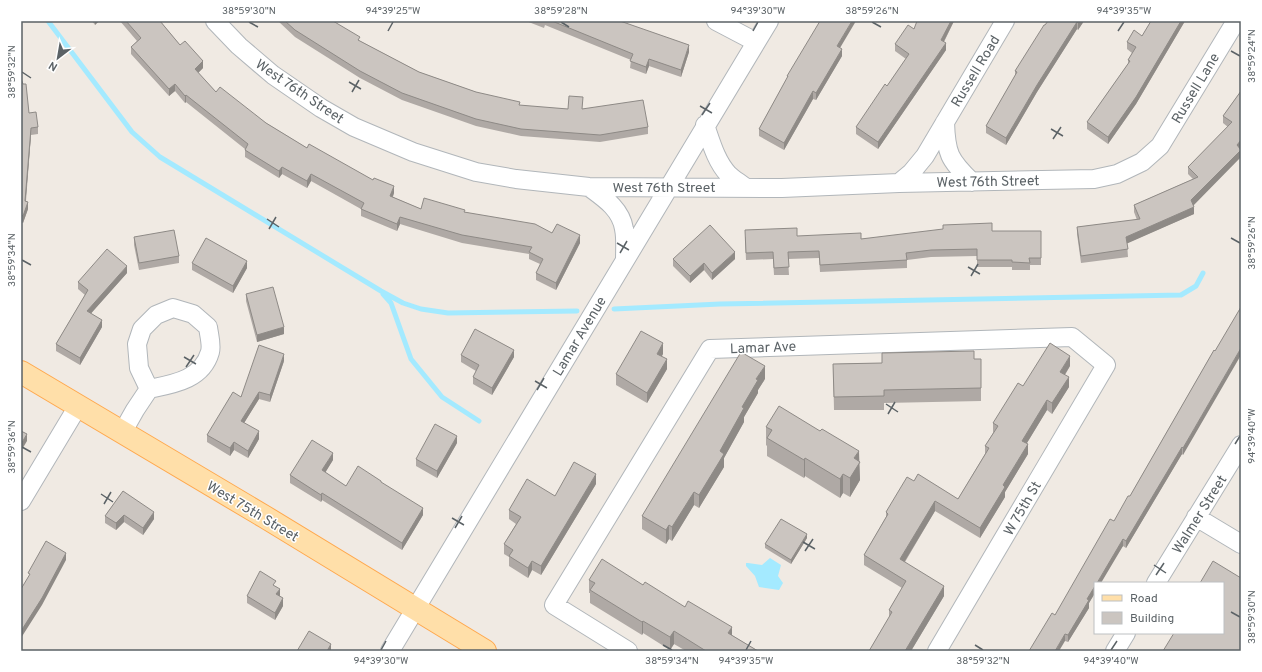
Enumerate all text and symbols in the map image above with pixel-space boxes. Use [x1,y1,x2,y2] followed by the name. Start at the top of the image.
[222,5,276,18] text: 38°59'30"N
[366,5,420,18] text: 94°39'25"W
[534,5,588,18] text: 38°59'28"N
[731,5,785,18] text: 94°39'30"W
[845,5,899,18] text: 38°59'26"N
[1097,5,1151,18] text: 94°39'35"W
[1246,29,1259,83] text: 38°59'24"N
[948,33,1004,111] street label: Russell Road
[38,38,78,78] north arrow
[6,45,19,99] text: 38°59'32"N
[1169,50,1224,127] street label: Russell Lane
[252,56,347,128] street label: West 76th Street
[46,58,60,74] text: N
[936,173,1040,192] street label: West 76th Street
[612,180,716,197] street label: West 76th Street
[1246,216,1259,270] text: 38°59'26"N
[6,233,19,287] text: 38°59'34"N
[550,294,611,380] street label: Lamar Avenue
[730,339,797,358] street label: Lamar Ave
[1246,408,1259,464] text: 94°39'40"W
[6,420,19,474] text: 38°59'36"N
[1169,472,1231,557] street label: Walmer Street
[203,478,301,546] street label: West 75th Street
[1001,479,1046,539] street label: W 75th St
[1094,582,1224,634] legend
[1246,590,1259,644] text: 38°59'30"N
[1130,591,1158,607] text: Road
[1130,611,1174,627] text: Building
[354,655,408,668] text: 94°39'30"W
[645,655,699,668] text: 38°59'34"N
[719,655,773,668] text: 94°39'35"W
[956,655,1010,668] text: 38°59'32"N
[1083,655,1139,668] text: 94°39'40"W

